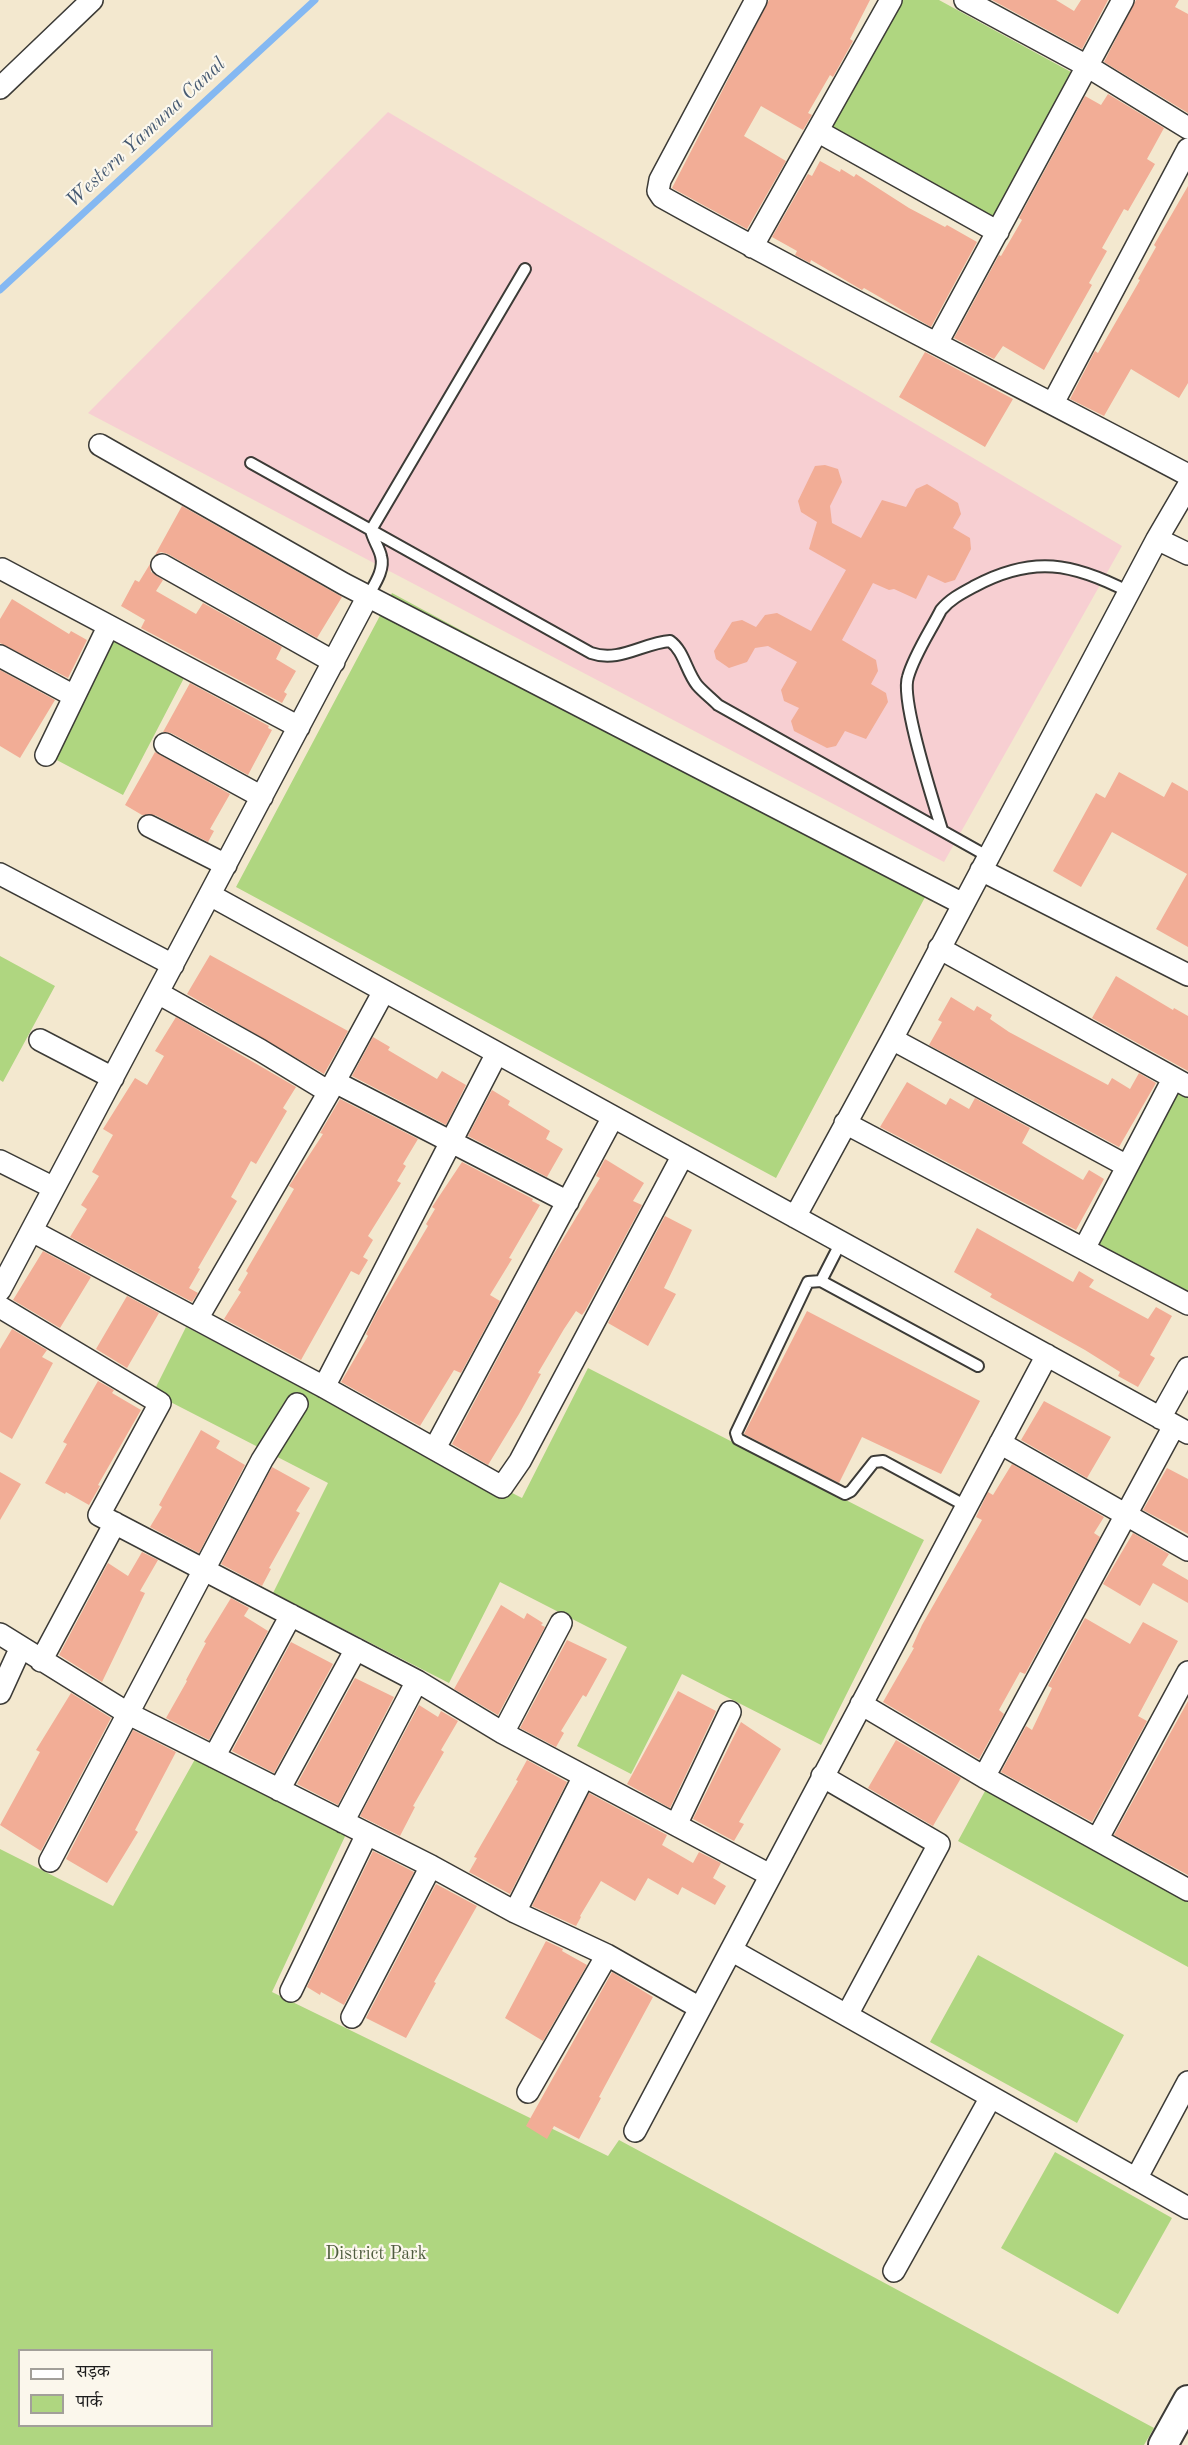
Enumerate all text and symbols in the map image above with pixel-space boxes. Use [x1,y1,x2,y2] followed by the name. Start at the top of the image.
[61,53,231,213] water label: Western Yamuna Canal
[325,2243,427,2265] park label: District Park
[18,2349,213,2427] legend
[76,2363,110,2381] text: सड़क
[76,2393,103,2411] text: पार्क

